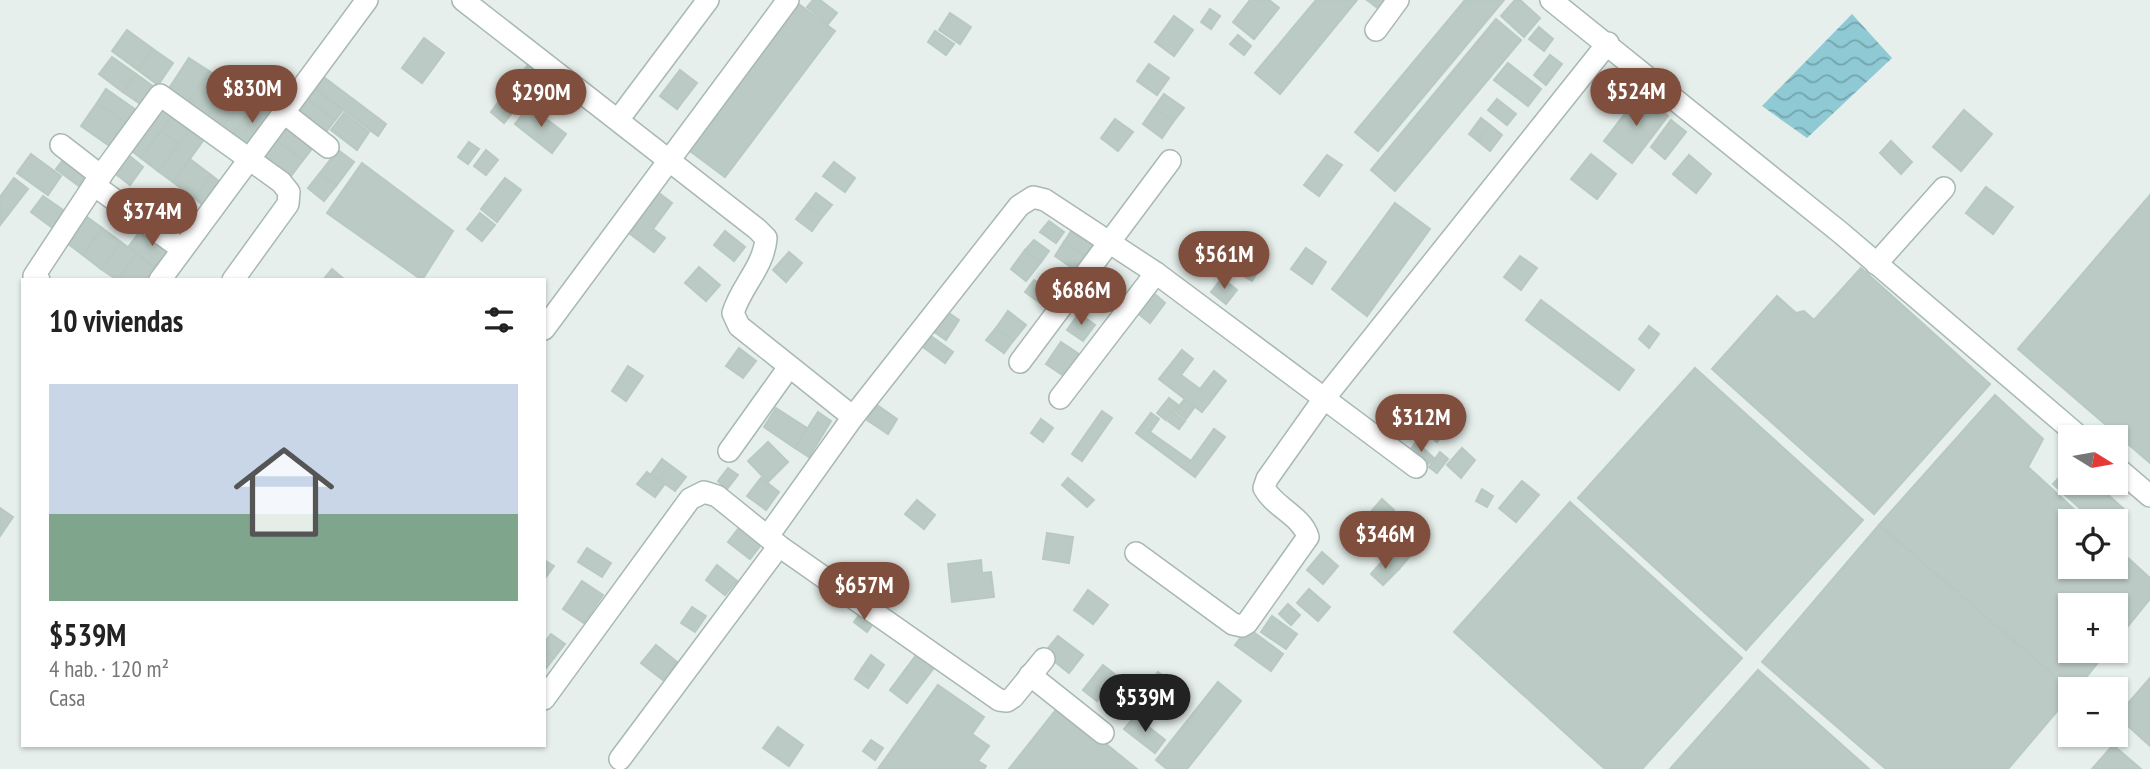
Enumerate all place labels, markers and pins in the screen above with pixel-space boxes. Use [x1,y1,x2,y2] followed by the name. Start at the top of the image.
[203,66,301,125] pin: $830M
[1587,68,1685,128] pin: $524M
[492,69,590,129] pin: $290M
[103,188,201,248] pin: $374M
[1175,232,1273,291] pin: $561M
[1032,268,1130,327] pin: $686M
[1372,394,1470,454] pin: $312M
[1336,512,1434,571] pin: $346M
[815,562,913,622] pin: $657M
[1096,674,1194,734] pin: $539M

